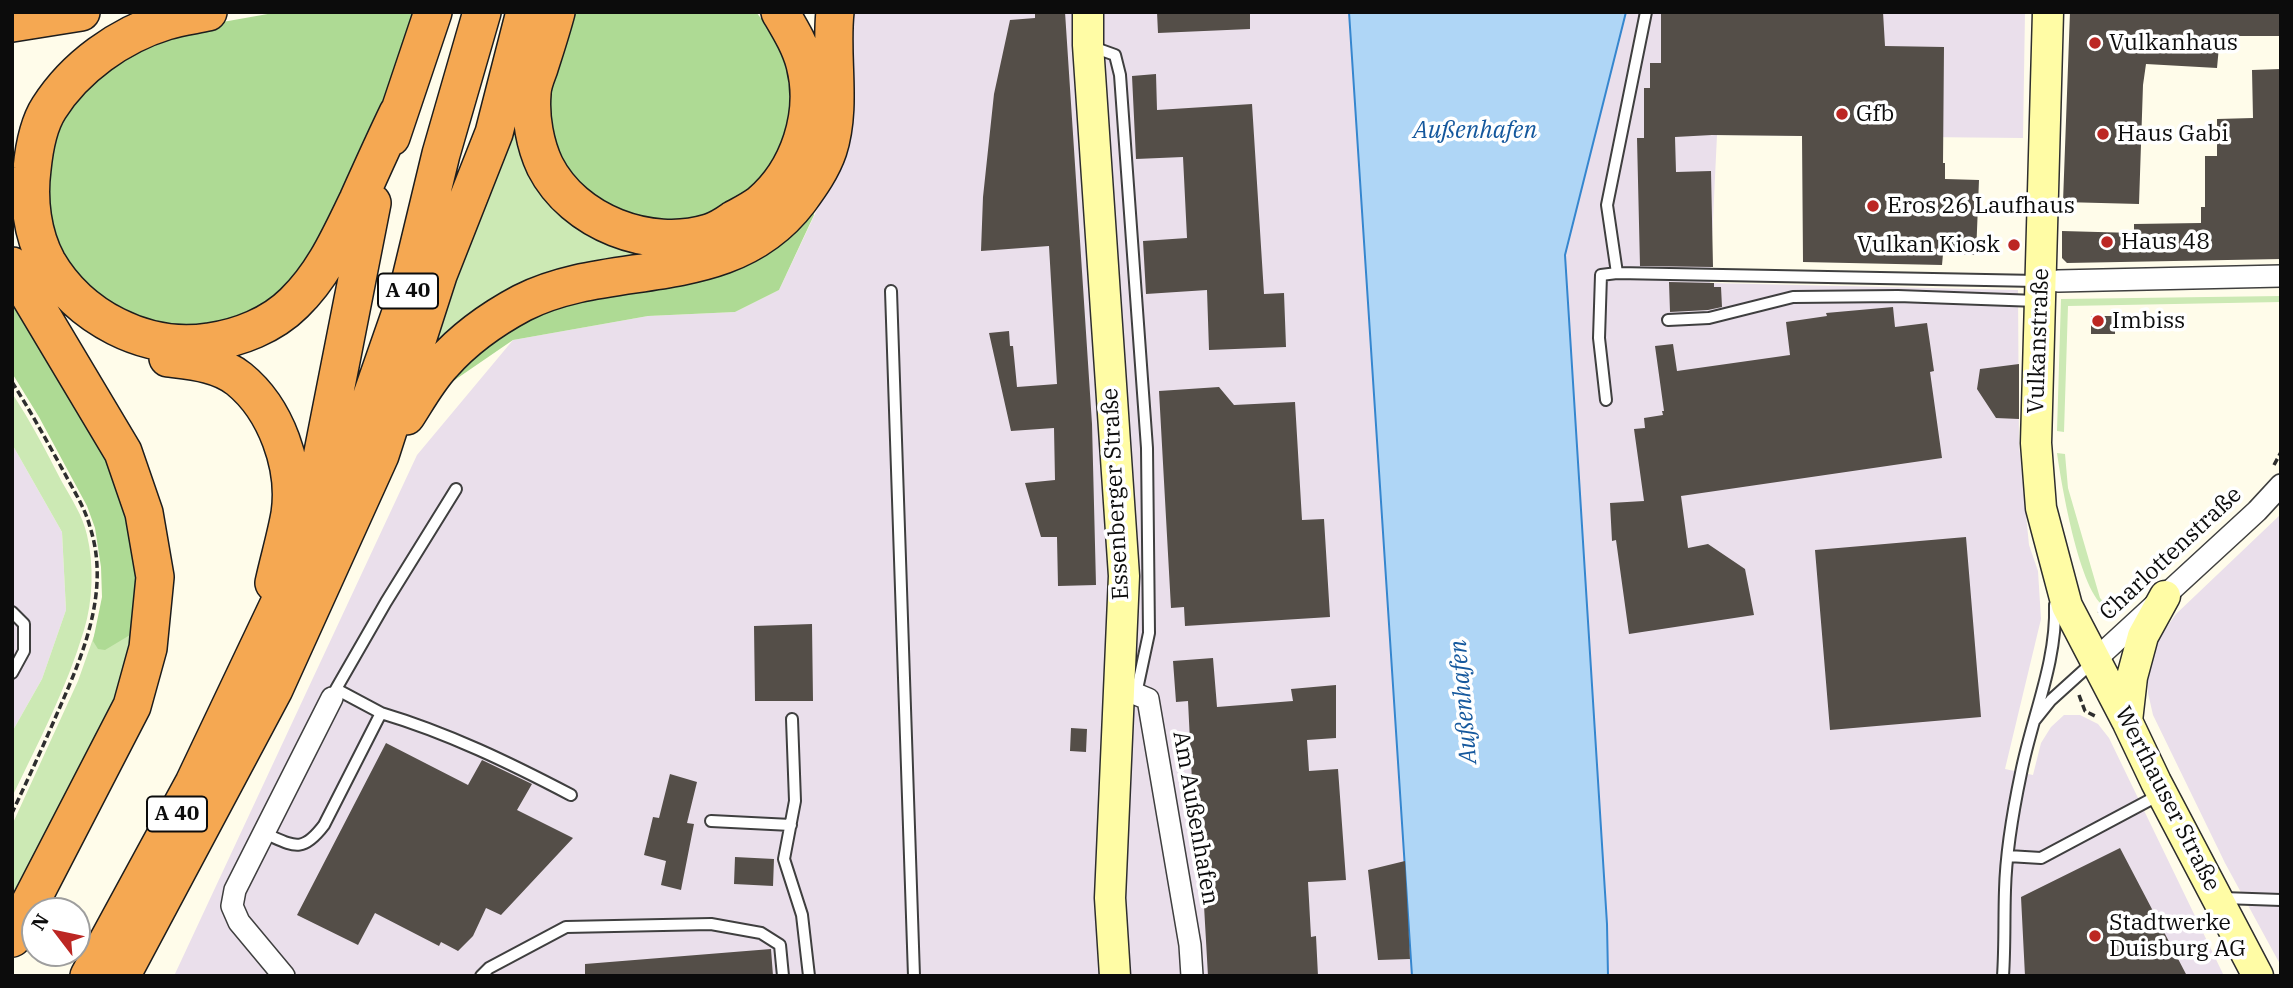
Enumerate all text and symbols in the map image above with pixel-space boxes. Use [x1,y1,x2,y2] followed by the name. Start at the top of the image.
[2109,29,2238,57] place label: Vulkanhaus
[2087,35,2103,51] marker: Vulkanhaus
[1856,100,1894,128] place label: Gfb
[1834,106,1850,122] marker: Gfb
[1413,117,1537,145] water label: Außenhafen
[2117,120,2228,148] place label: Haus Gabi
[2095,126,2111,142] marker: Haus Gabi
[1887,192,2075,220] place label: Eros 26 Laufhaus
[1865,198,1881,214] marker: Eros 26 Laufhaus
[2121,228,2210,256] place label: Haus 48
[1857,231,2000,259] place label: Vulkan Kiosk
[2099,234,2115,250] marker: Haus 48
[2006,237,2022,253] marker: Vulkan Kiosk
[2023,268,2055,414] street label: Vulkanstraße
[378,274,438,308] road number: A 40
[2112,307,2185,335] place label: Imbiss
[2090,313,2106,329] marker: Imbiss
[1097,387,1135,601] street label: Essenberger Straße
[2094,481,2248,627] street label: Charlottenstraße
[1444,639,1484,765] water label: Außenhafen
[2108,702,2226,896] street label: Werthauser Straße
[1166,729,1224,907] street label: Am Außenhafen
[147,796,207,832] road number: A 40
[21,897,91,967] north arrow
[26,909,54,935] text: N
[2109,909,2246,963] place label: Stadtwerke Duisburg AG
[2087,928,2103,944] marker: Stadtwerke Duisburg AG

